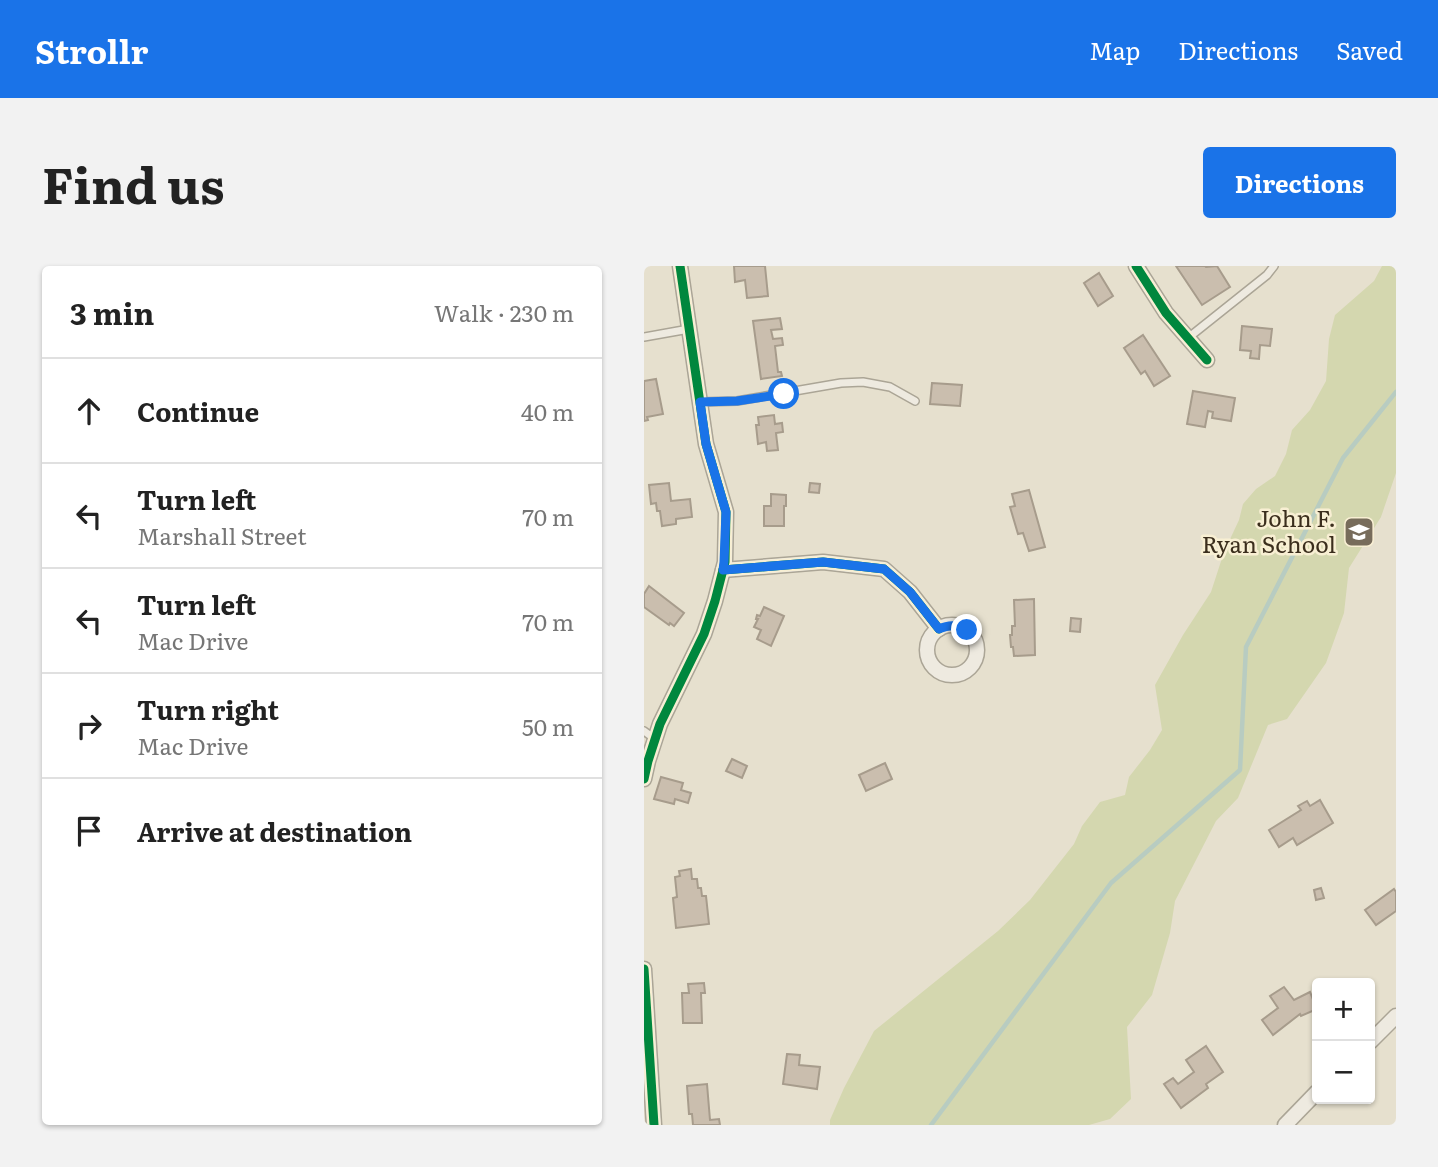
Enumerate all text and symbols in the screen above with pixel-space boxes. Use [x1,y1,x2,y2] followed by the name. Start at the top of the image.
[35,25,149,74] text: Strollr
[1089,32,1140,67] text: Map
[1178,32,1298,67] text: Directions
[1336,32,1403,67] text: Saved
[42,146,225,219] text: Find us
[1203,147,1396,218] button: Directions
[70,290,154,334] text: 3 min
[434,295,574,329] text: Walk · 230 m
[768,378,799,409] route start
[137,391,259,430] text: Continue
[70,392,108,430] icon: ahead
[521,394,574,428] text: 40 m
[137,479,256,518] text: Turn left
[70,497,108,535] icon: left
[522,499,574,533] text: 70 m
[1202,500,1336,560] place label: John F. Ryan School
[1342,515,1376,549] school or university icon: John F. Ryan School
[137,518,307,552] text: Marshall Street
[137,584,256,623] text: Turn left
[70,602,108,640] icon: left
[522,604,574,638] text: 70 m
[951,614,982,645] route end
[137,623,248,657] text: Mac Drive
[137,689,279,728] text: Turn right
[70,707,108,745] icon: right
[522,709,574,743] text: 50 m
[137,728,248,762] text: Mac Drive
[137,811,412,850] text: Arrive at destination
[70,812,108,850] icon: arrive
[1312,978,1375,1104] map controls
[1312,978,1375,1041] button: +
[1312,1041,1375,1104] button: −

